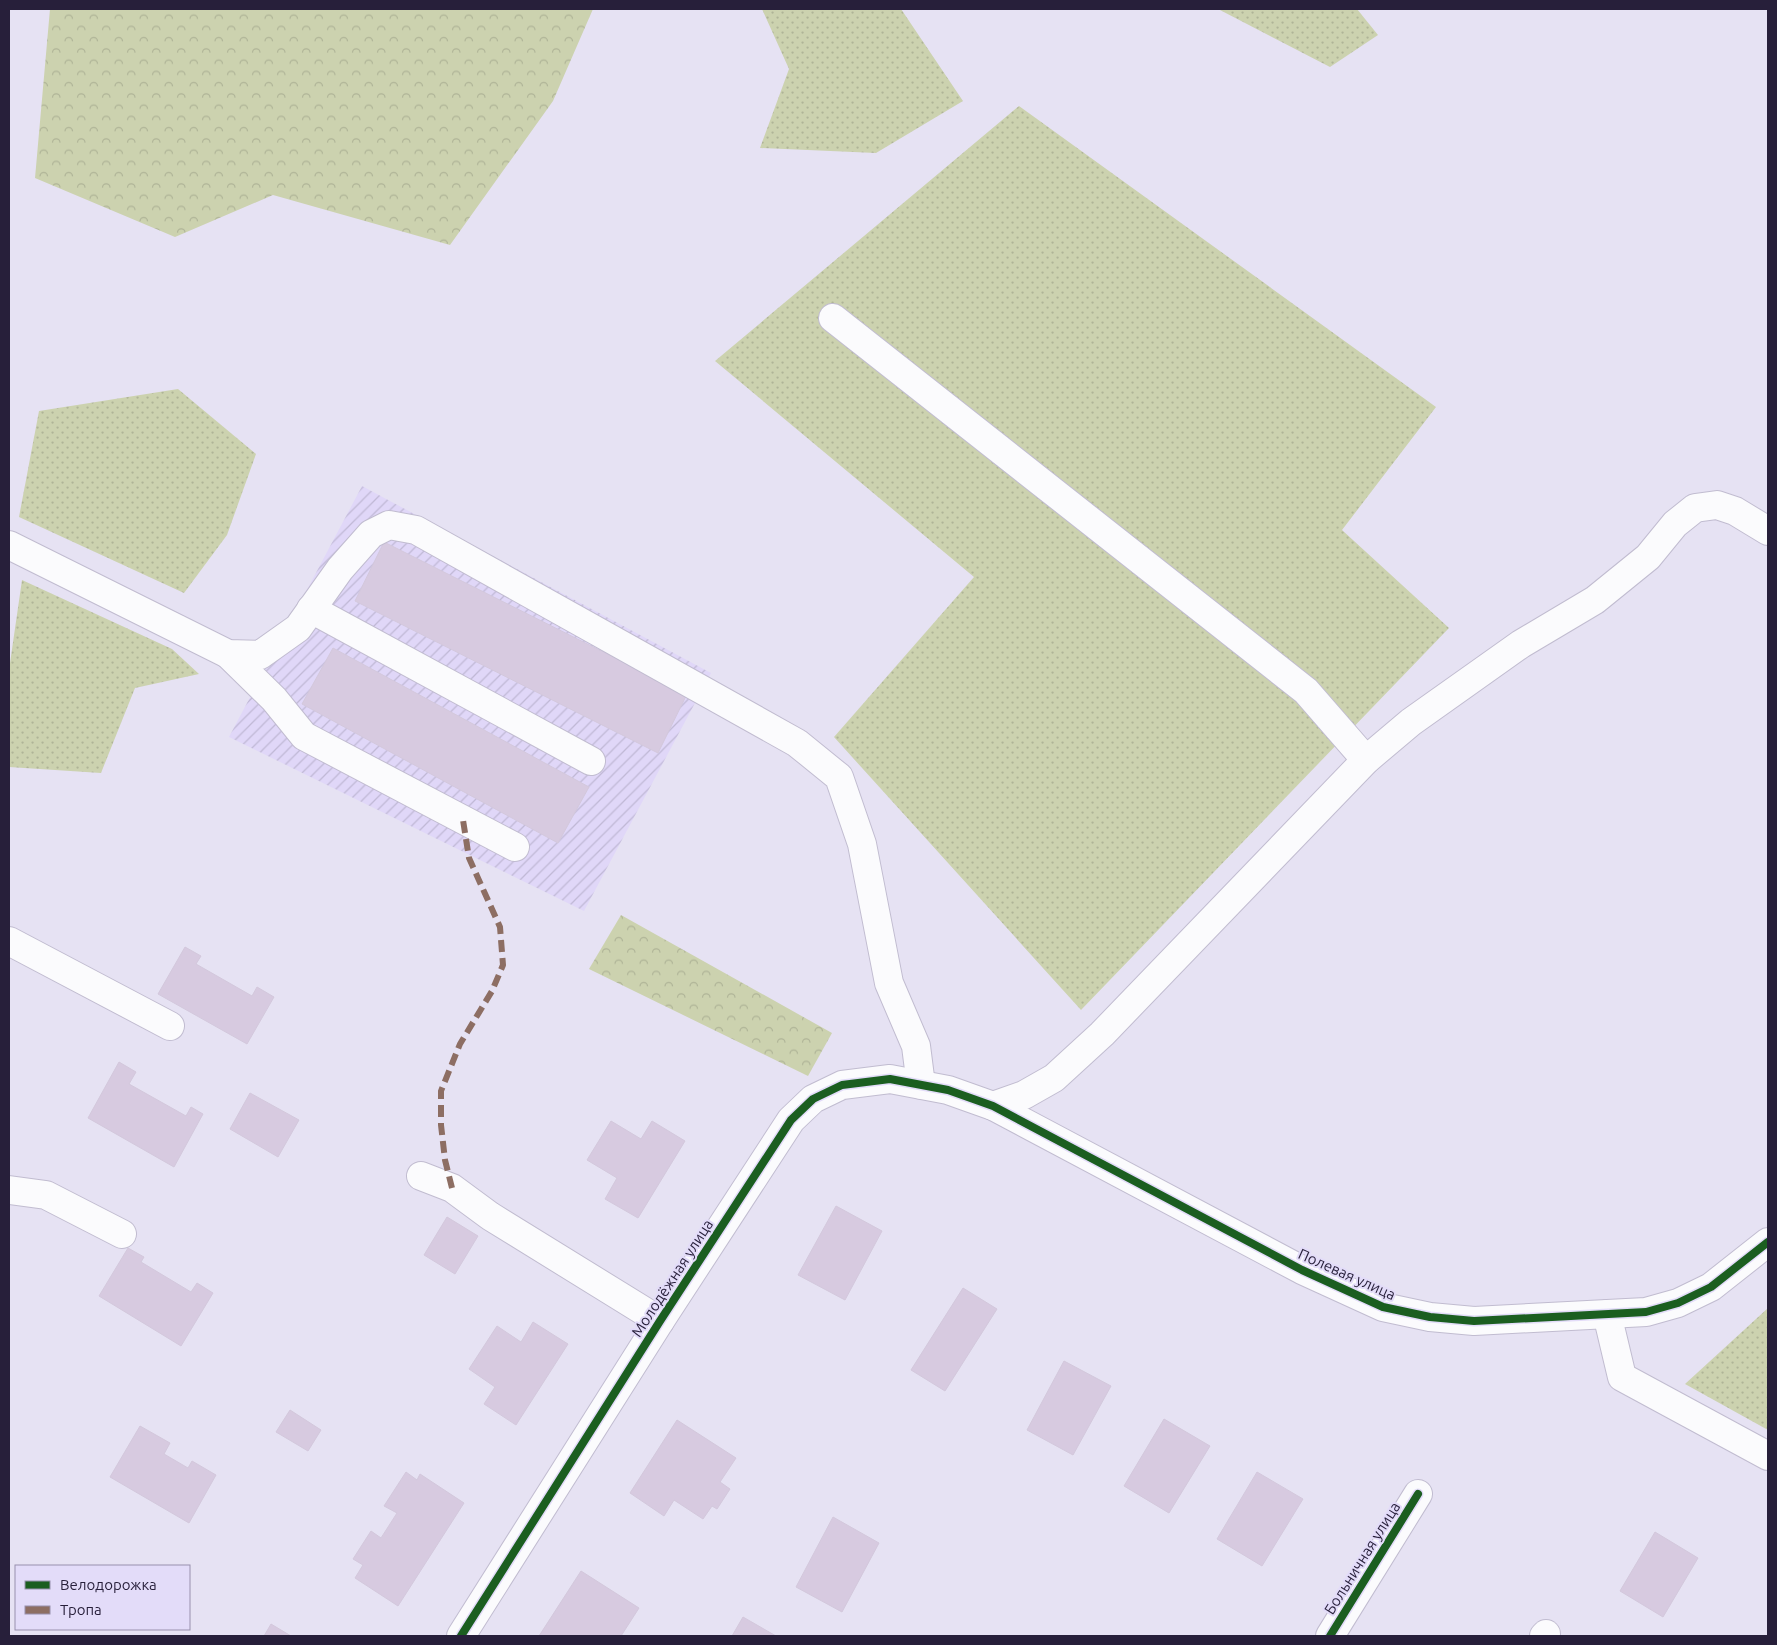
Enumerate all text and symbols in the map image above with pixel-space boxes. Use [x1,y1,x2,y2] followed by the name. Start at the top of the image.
[628,1216,716,1340] street label: Молодёжная улица
[1296,1245,1398,1303] street label: Полевая улица
[1321,1499,1403,1617] street label: Больничная улица
[15,1565,190,1630] legend
[60,1576,157,1593] text: Велодорожка
[60,1601,102,1618] text: Тропа

